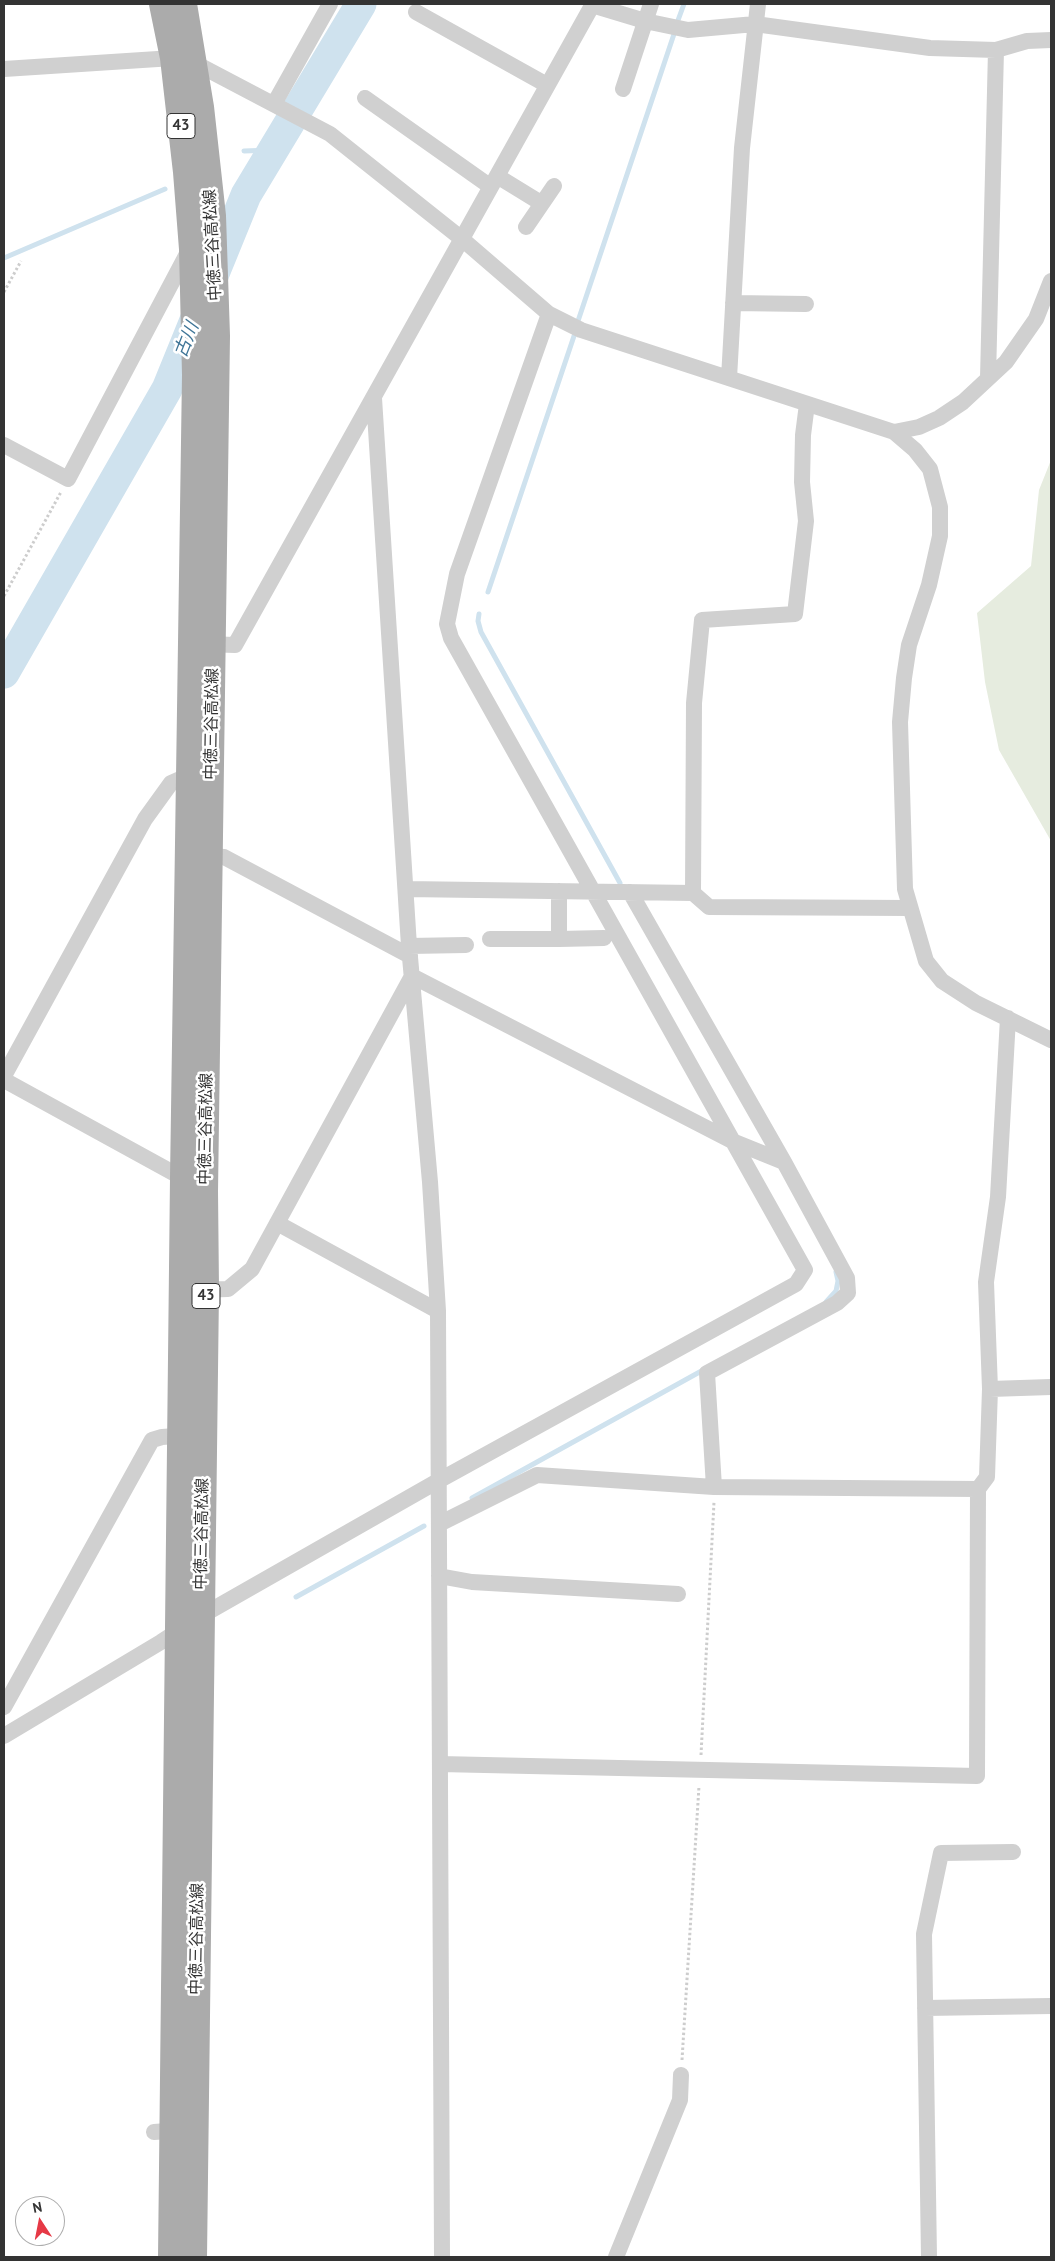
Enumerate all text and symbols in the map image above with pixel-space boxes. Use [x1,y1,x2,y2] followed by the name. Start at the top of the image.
[167,114,195,138] road number: 43
[200,189,226,301] street label: 中徳三谷高松線
[170,319,204,361] water label: 古川
[201,668,223,780] street label: 中徳三谷高松線
[195,1073,217,1185] street label: 中徳三谷高松線
[192,1284,220,1308] road number: 43
[191,1478,213,1590] street label: 中徳三谷高松線
[186,1883,208,1995] street label: 中徳三谷高松線
[15,2196,65,2246] north arrow
[31,2198,44,2217] text: N

